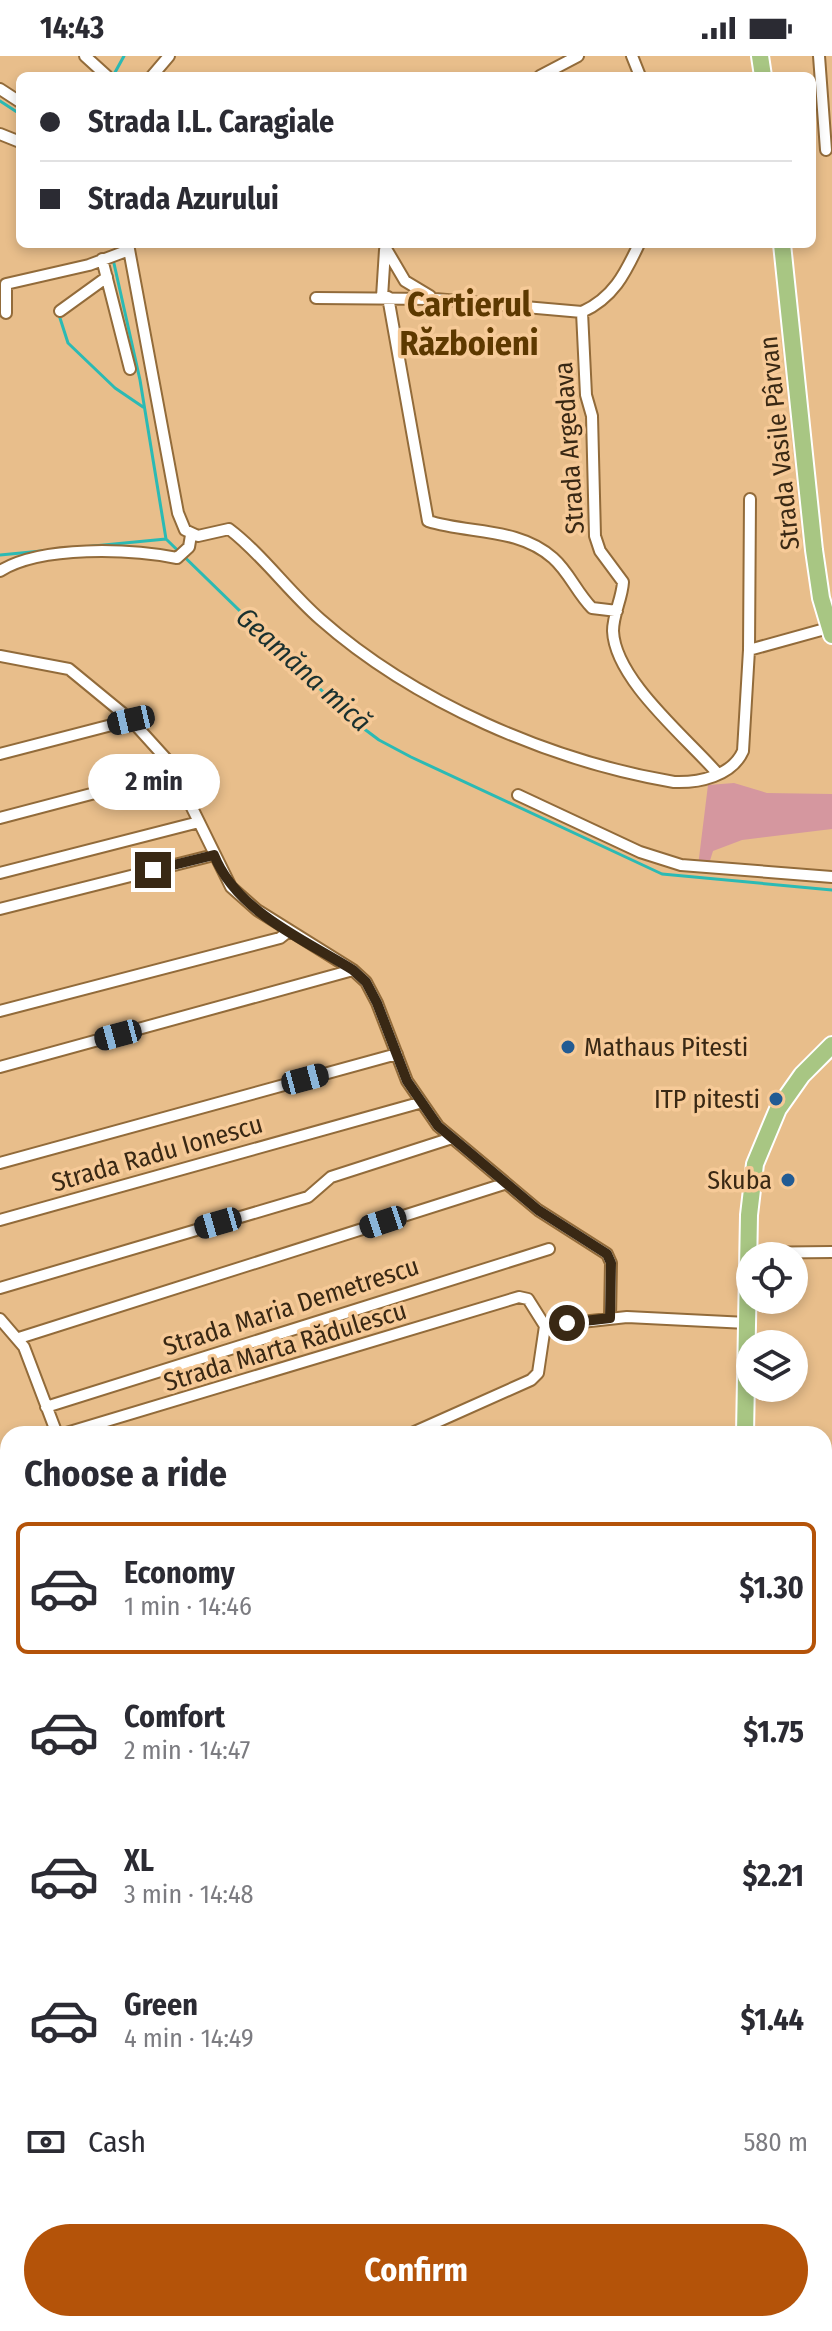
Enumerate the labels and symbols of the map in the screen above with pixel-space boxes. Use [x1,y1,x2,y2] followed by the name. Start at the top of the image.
[399,284,539,364] district label: Cartierul Războieni
[753,334,806,551] street label: Strada Vasile Pârvan
[548,361,591,535] street label: Strada Argedava
[230,600,378,738] water label: Geamăna mică
[105,703,157,737] car
[87,754,219,810] callout: 2 min
[135,852,171,888] route end
[92,1017,144,1053] car
[584,1032,748,1063] place label: Mathaus Pitesti
[559,1038,577,1056] marker: Mathaus Pitesti
[279,1061,331,1097] car
[654,1084,760,1115] place label: ITP pitesti
[767,1090,785,1108] marker: ITP pitesti
[48,1109,266,1198] street label: Strada Radu Ionescu
[707,1165,772,1196] place label: Skuba
[779,1171,797,1189] marker: Skuba
[356,1203,410,1241] car
[192,1205,244,1241] car
[159,1250,423,1362] street label: Strada Maria Demetrescu
[160,1295,410,1398] street label: Strada Marta Rădulescu
[549,1305,585,1341] route start

